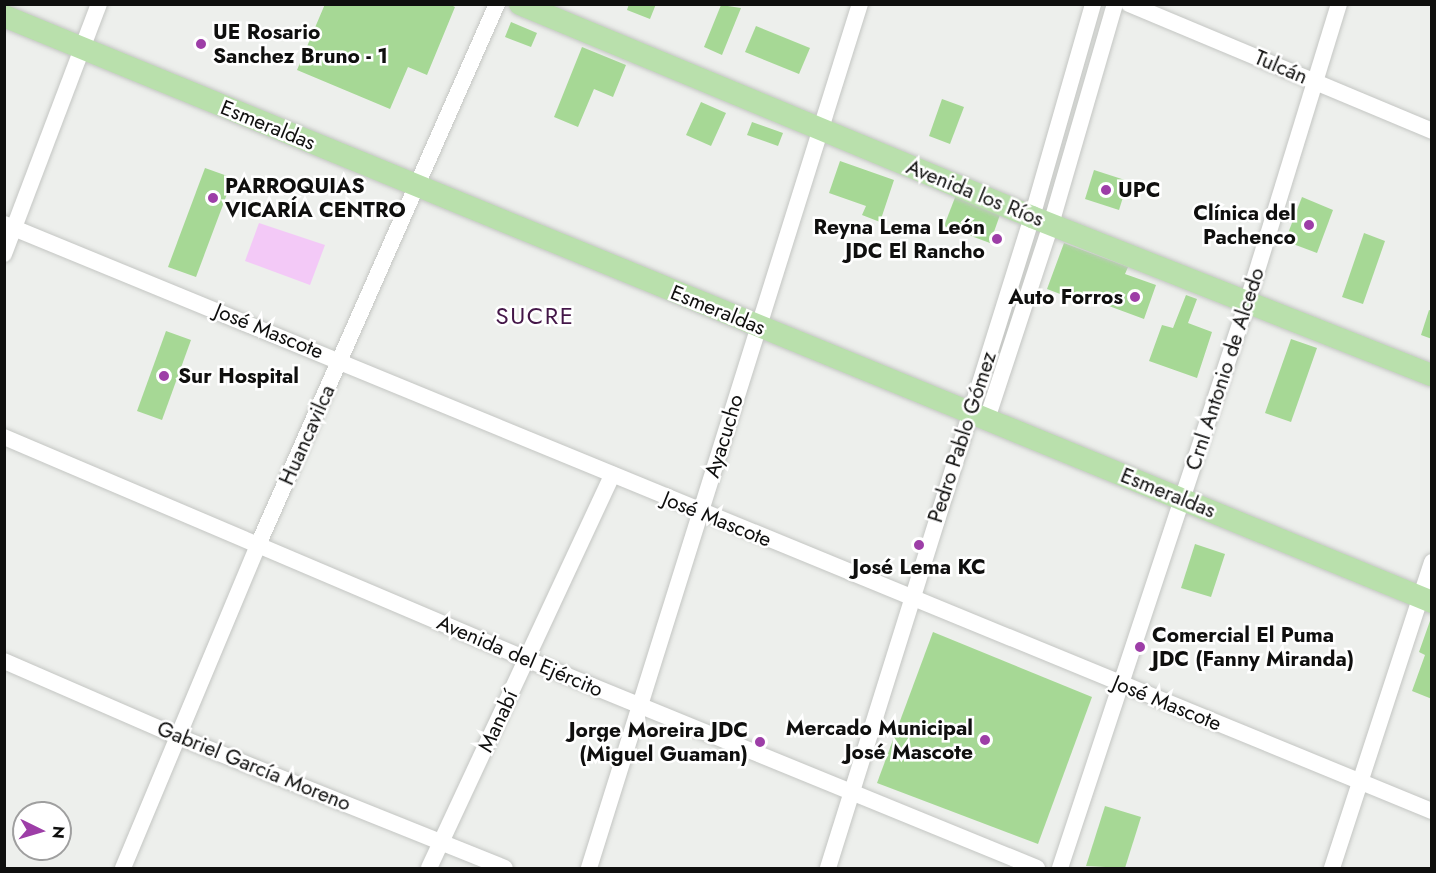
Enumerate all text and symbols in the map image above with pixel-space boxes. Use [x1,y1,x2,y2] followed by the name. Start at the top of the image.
[213,19,388,69] place label: UE Rosario Sanchez Bruno - 1
[194,37,208,51] marker: UE Rosario Sanchez Bruno - 1
[1251,45,1311,89] street label: Tulcán
[217,95,319,155] street label: Esmeraldas
[903,154,1047,232] street label: Avenida los Ríos
[225,173,406,223] place label: PARROQUIAS VICARÍA CENTRO
[1118,177,1161,203] place label: UPC
[1099,183,1113,197] marker: UPC
[206,191,220,205] marker: PARROQUIAS VICARÍA CENTRO
[1193,200,1296,250] place label: Clínica del Pachenco
[814,214,985,264] place label: Reyna Lema León JDC El Rancho
[1300,216,1318,234] marker: Clínica del Pachenco
[990,232,1004,246] marker: Reyna Lema León JDC El Rancho
[1180,265,1270,473] street label: Crnl Antonio de Alcedo
[667,280,769,340] street label: Esmeraldas
[1008,284,1123,310] place label: Auto Forros
[1128,290,1142,304] marker: Auto Forros
[211,298,327,364] street label: José Mascote
[496,302,574,330] district label: SUCRE
[922,348,1002,526] street label: Pedro Pablo Gómez
[178,363,299,389] place label: Sur Hospital
[155,367,173,385] marker: Sur Hospital
[274,381,340,489] street label: Huancavilca
[699,391,749,481] street label: Ayacucho
[1117,463,1219,523] street label: Esmeraldas
[659,486,775,552] street label: José Mascote
[912,538,926,552] marker: José Lema KC
[852,554,986,580] place label: José Lema KC
[433,610,607,702] street label: Avenida del Ejército
[1152,622,1354,672] place label: Comercial El Puma JDC (Fanny Miranda)
[1133,640,1147,654] marker: Comercial El Puma JDC (Fanny Miranda)
[1109,670,1225,736] street label: José Mascote
[473,686,523,756] street label: Manabí
[786,715,973,765] place label: Mercado Municipal José Mascote
[153,716,355,816] street label: Gabriel García Moreno
[569,717,748,767] place label: Jorge Moreira JDC (Miguel Guaman)
[978,733,992,747] marker: Mercado Municipal José Mascote
[753,735,767,749] marker: Jorge Moreira JDC (Miguel Guaman)
[12,801,72,861] north arrow
[46,825,70,840] text: N

